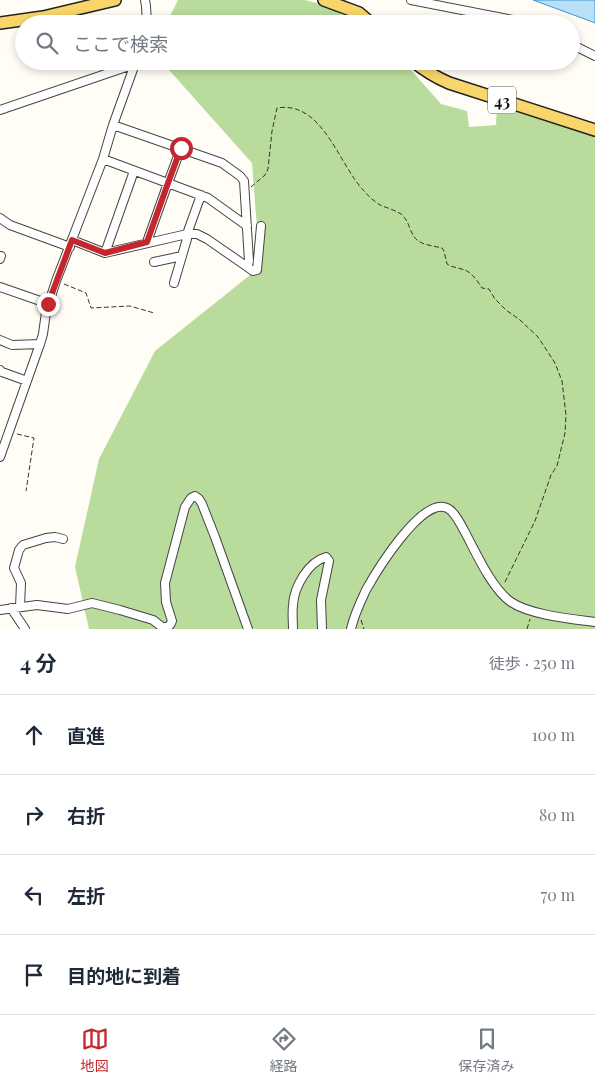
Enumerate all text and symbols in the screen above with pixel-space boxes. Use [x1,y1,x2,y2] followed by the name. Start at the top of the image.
[15,15,580,70] search box
[33,29,61,57] icon: search
[73,30,168,56] text: ここで検索
[488,86,516,114] road number: 43
[170,137,193,160] route start
[37,293,60,316] route end
[20,648,57,676] text: 4 分
[489,652,575,673] text: 徒歩 · 250 m
[20,721,48,749] icon: ahead
[67,722,105,748] text: 直進
[532,724,575,745] text: 100 m
[20,801,48,829] icon: right
[67,802,105,828] text: 右折
[539,804,575,825] text: 80 m
[20,881,48,909] icon: left
[67,882,105,908] text: 左折
[541,884,575,905] text: 70 m
[20,961,48,989] icon: arrive
[67,962,181,988] text: 目的地に到着
[81,1025,109,1075] tab: 地図
[270,1025,298,1075] tab: 経路
[459,1025,515,1075] tab: 保存済み

